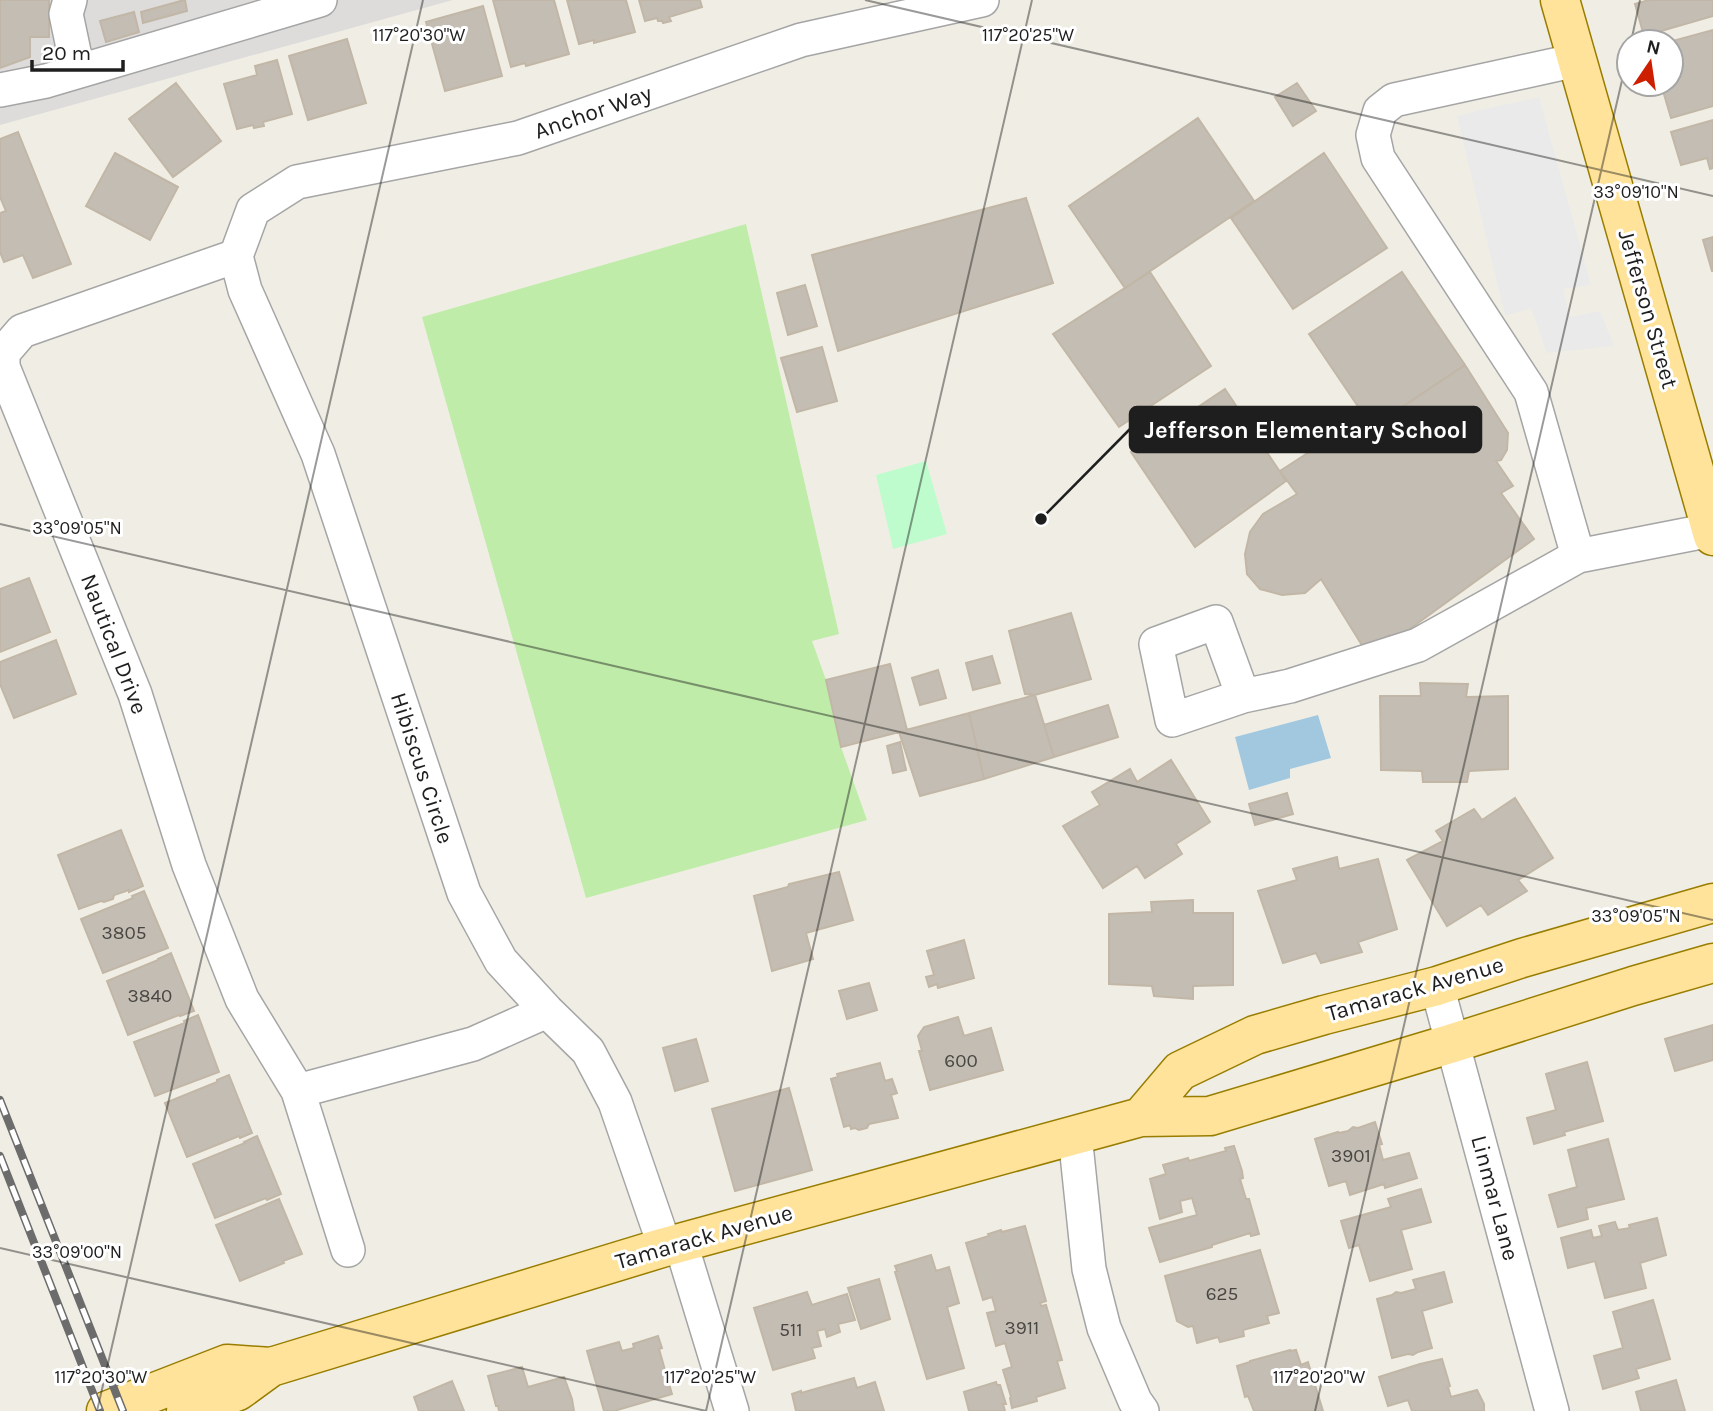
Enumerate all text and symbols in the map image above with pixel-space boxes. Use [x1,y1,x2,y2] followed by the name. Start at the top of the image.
[373,24,465,46] text: 117°20'30"W
[982,24,1074,46] text: 117°20'25"W
[32,28,122,72] scale bar
[1615,28,1685,98] north arrow
[1644,35,1663,60] text: N
[42,41,91,65] text: 20 m
[531,79,656,145] street label: Anchor Way
[1593,181,1679,203] text: 33°09'10"N
[1612,226,1684,392] street label: Jefferson Street
[1130,407,1481,452] callout: Jefferson Elementary School
[1144,416,1468,444] text: Jefferson Elementary School
[32,517,122,539] text: 33°09'05"N
[75,570,153,718] street label: Nautical Drive
[385,689,459,847] street label: Hibiscus Circle
[1591,905,1681,927] text: 33°09'05"N
[102,922,146,944] house number: 3805
[1323,951,1507,1027] street label: Tamarack Avenue
[128,985,172,1007] house number: 3840
[944,1050,978,1072] house number: 600
[1465,1132,1525,1264] street label: Linmar Lane
[1331,1145,1371,1167] house number: 3901
[612,1199,796,1275] street label: Tamarack Avenue
[32,1241,122,1263] text: 33°09'00"N
[1206,1283,1238,1305] house number: 625
[1005,1317,1039,1339] house number: 3911
[779,1319,803,1341] house number: 511
[55,1366,147,1388] text: 117°20'30"W
[664,1366,756,1388] text: 117°20'25"W
[1273,1366,1365,1388] text: 117°20'20"W

